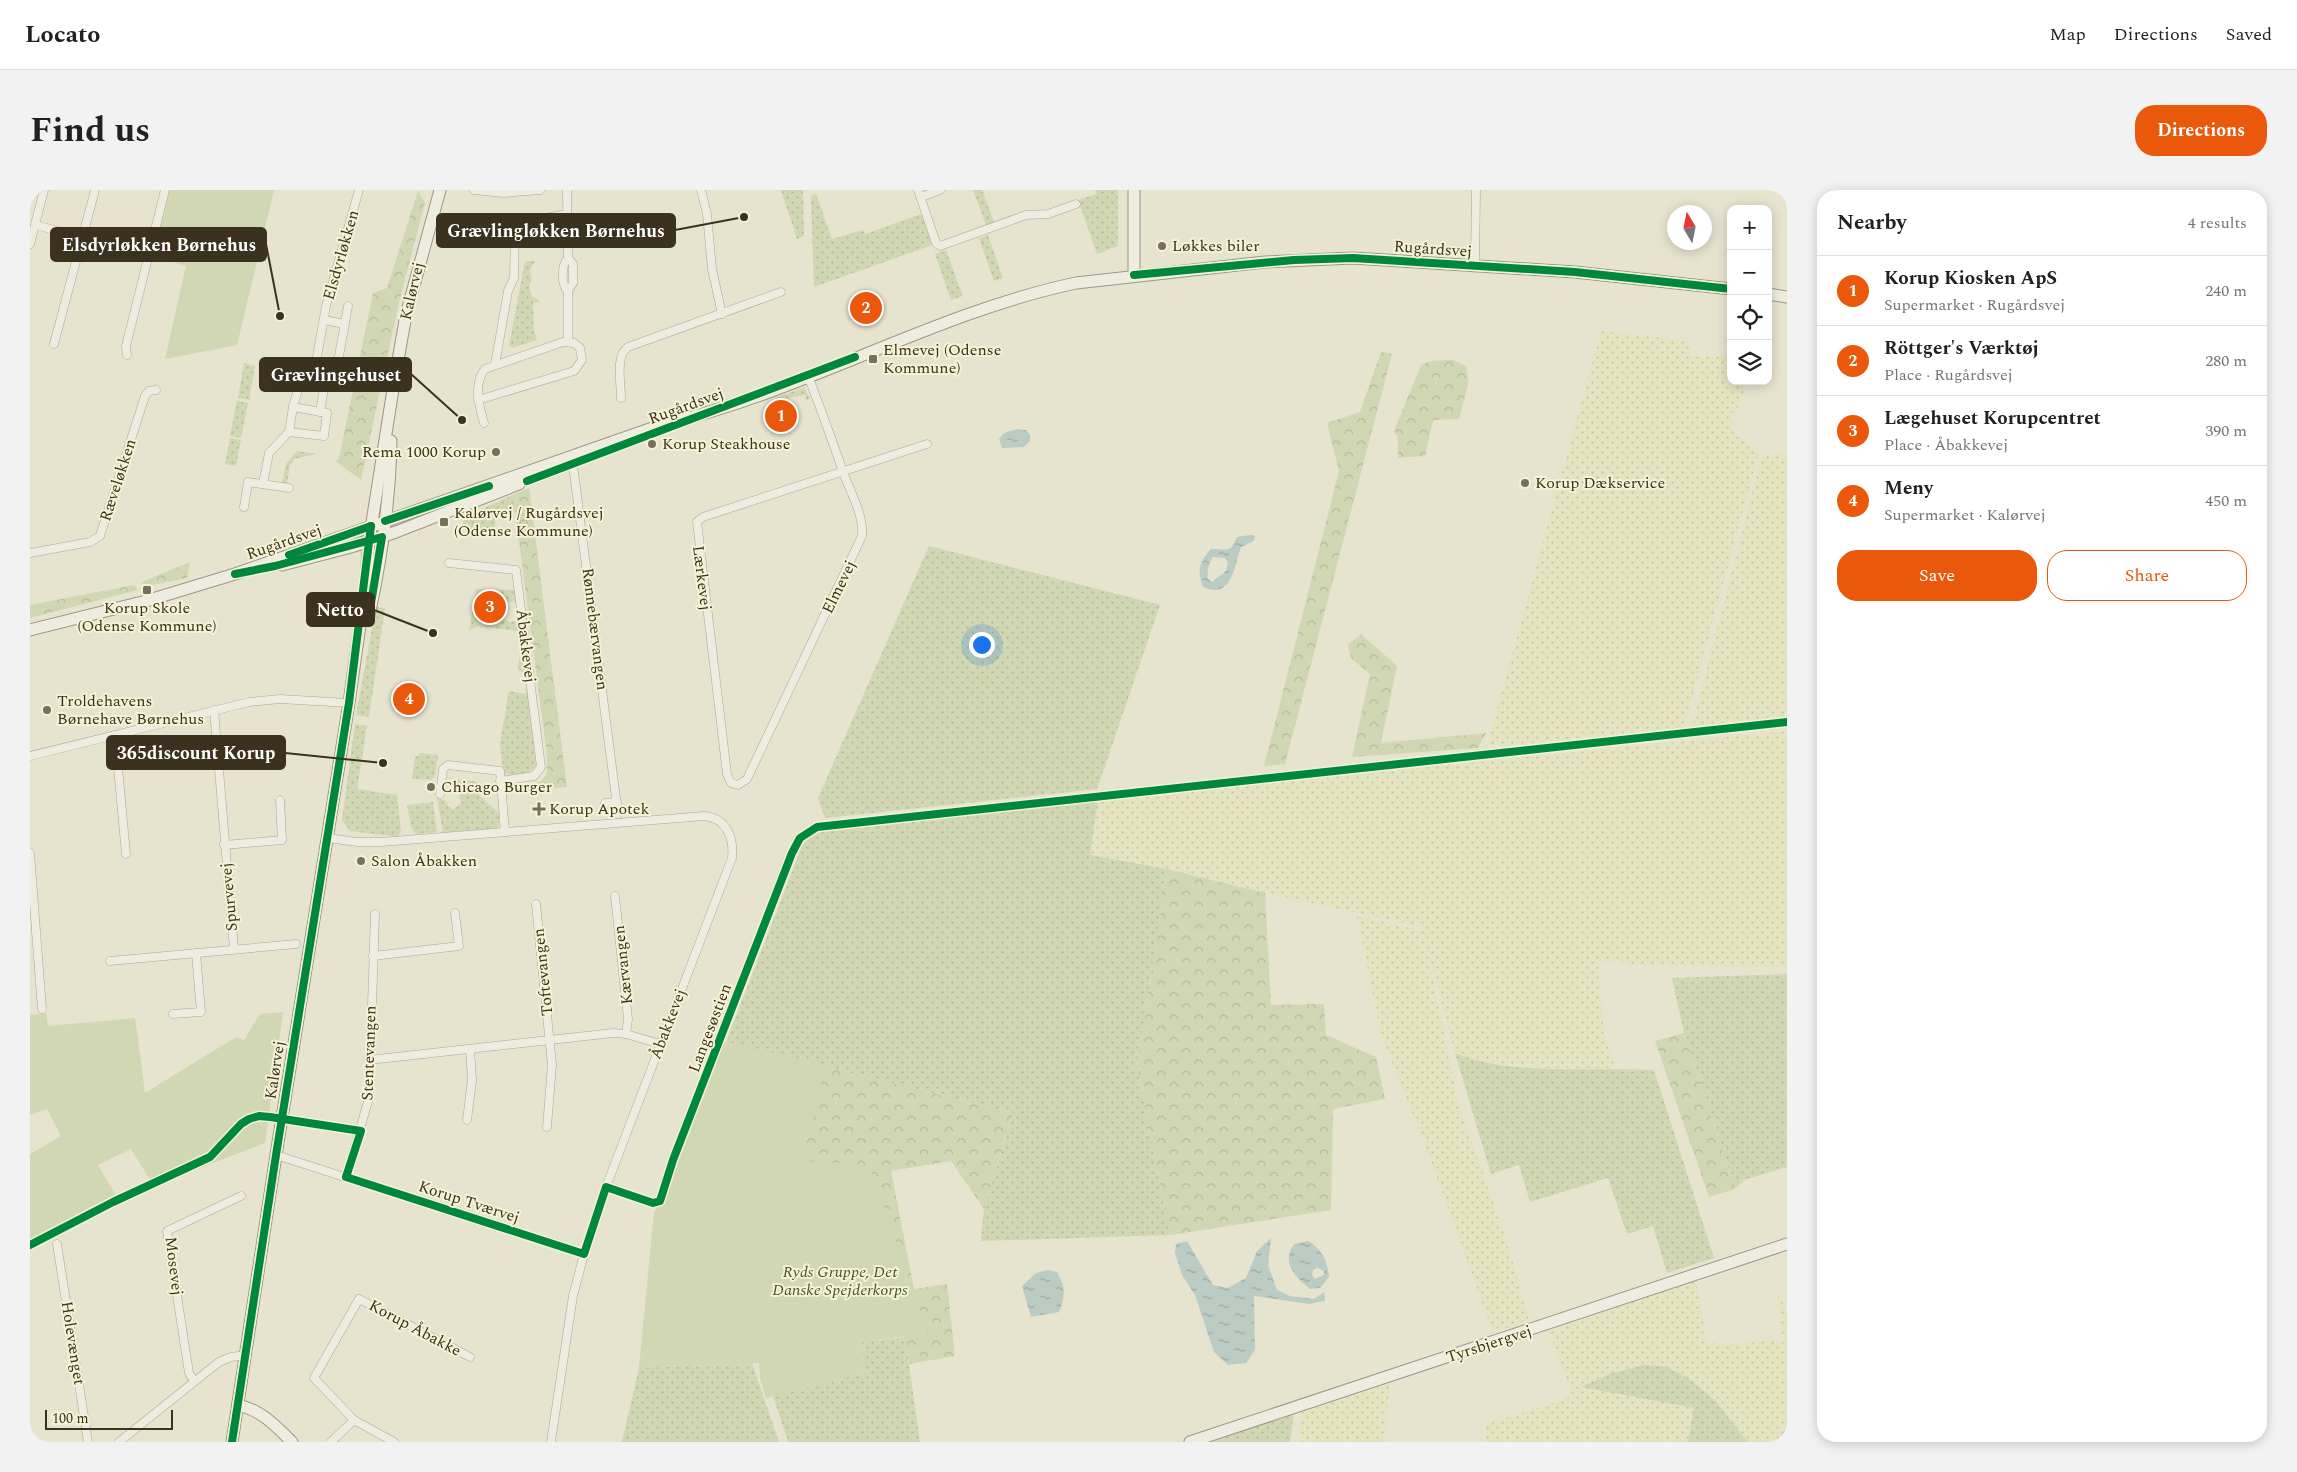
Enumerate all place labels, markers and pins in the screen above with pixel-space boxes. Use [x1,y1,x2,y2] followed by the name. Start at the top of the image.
[437,214,675,247] callout: Grævlingløkken Børnehus
[51,228,266,261] callout: Elsdyrløkken Børnehus
[1172,234,1260,258] place label: Løkkes biler
[1156,240,1168,252] marker: Løkkes biler
[850,289,882,327] pin: 2
[883,338,1002,380] place label: Elmevej (Odense Kommune)
[867,353,879,365] marker: Elmevej (Odense Kommune)
[260,358,411,391] callout: Grævlingehuset
[765,397,797,435] pin: 1
[662,432,790,456] place label: Korup Steakhouse
[646,438,658,450] marker: Korup Steakhouse
[362,440,486,464] place label: Rema 1000 Korup
[490,446,502,458] marker: Rema 1000 Korup
[1535,471,1665,495] place label: Korup Dækservice
[1519,477,1531,489] marker: Korup Dækservice
[454,501,604,543] place label: Kalørvej / Rugårdsvej (Odense Kommune)
[438,516,450,528] marker: Kalørvej / Rugårdsvej (Odense Kommune)
[141,584,153,596] marker: Korup Skole (Odense Kommune)
[474,588,506,626] pin: 3
[307,593,374,626] callout: Netto
[78,596,216,638] place label: Korup Skole (Odense Kommune)
[393,680,425,718] pin: 4
[57,689,204,731] place label: Troldehavens Børnehave Børnehus
[41,704,53,716] marker: Troldehavens Børnehave Børnehus
[107,736,285,769] callout: 365discount Korup
[441,775,552,799] place label: Chicago Burger
[425,781,437,793] marker: Chicago Burger
[549,797,649,821] place label: Korup Apotek
[533,803,545,815] marker: Korup Apotek
[371,849,477,873] place label: Salon Åbakken
[355,855,367,867] marker: Salon Åbakken

